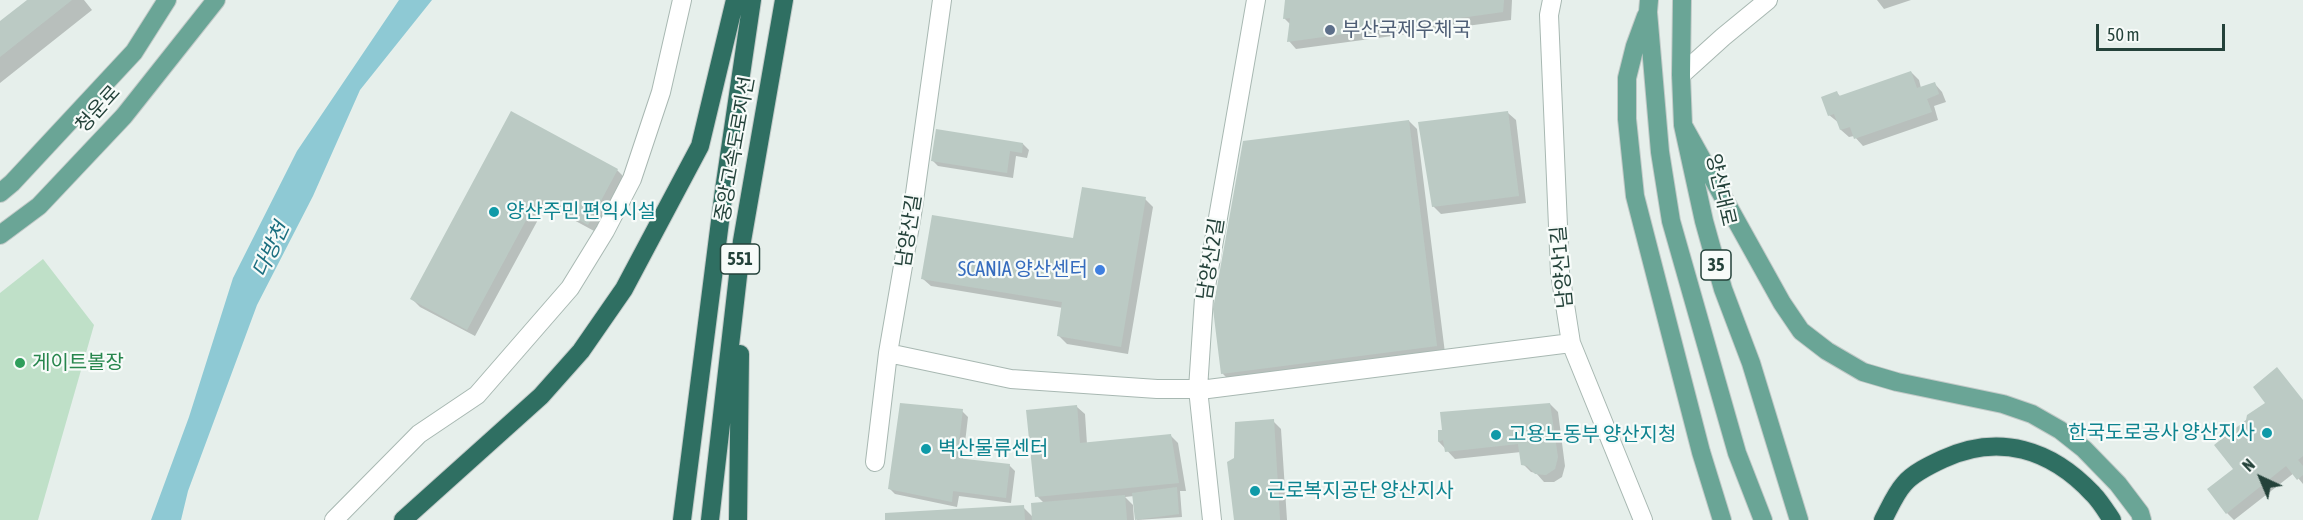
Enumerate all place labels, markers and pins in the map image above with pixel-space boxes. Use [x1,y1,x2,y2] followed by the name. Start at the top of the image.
[1342,18,1471,42] place label: 부산국제우체국
[1323,23,1337,37] marker: 부산국제우체국
[506,200,656,224] place label: 양산주민 편익시설
[487,205,501,219] marker: 양산주민 편익시설
[958,258,1088,282] place label: SCANIA 양산센터
[1093,263,1107,277] marker: SCANIA 양산센터
[32,351,124,375] place label: 게이트볼장
[13,356,27,370] marker: 게이트볼장
[2068,421,2255,445] place label: 한국도로공사 양산지사
[1508,423,1676,447] place label: 고용노동부 양산지청
[2260,426,2274,440] marker: 한국도로공사 양산지사
[1489,428,1503,442] marker: 고용노동부 양산지청
[938,437,1048,461] place label: 벽산물류센터
[919,442,933,456] marker: 벽산물류센터
[1267,479,1454,503] place label: 근로복지공단 양산지사
[1248,484,1262,498] marker: 근로복지공단 양산지사

